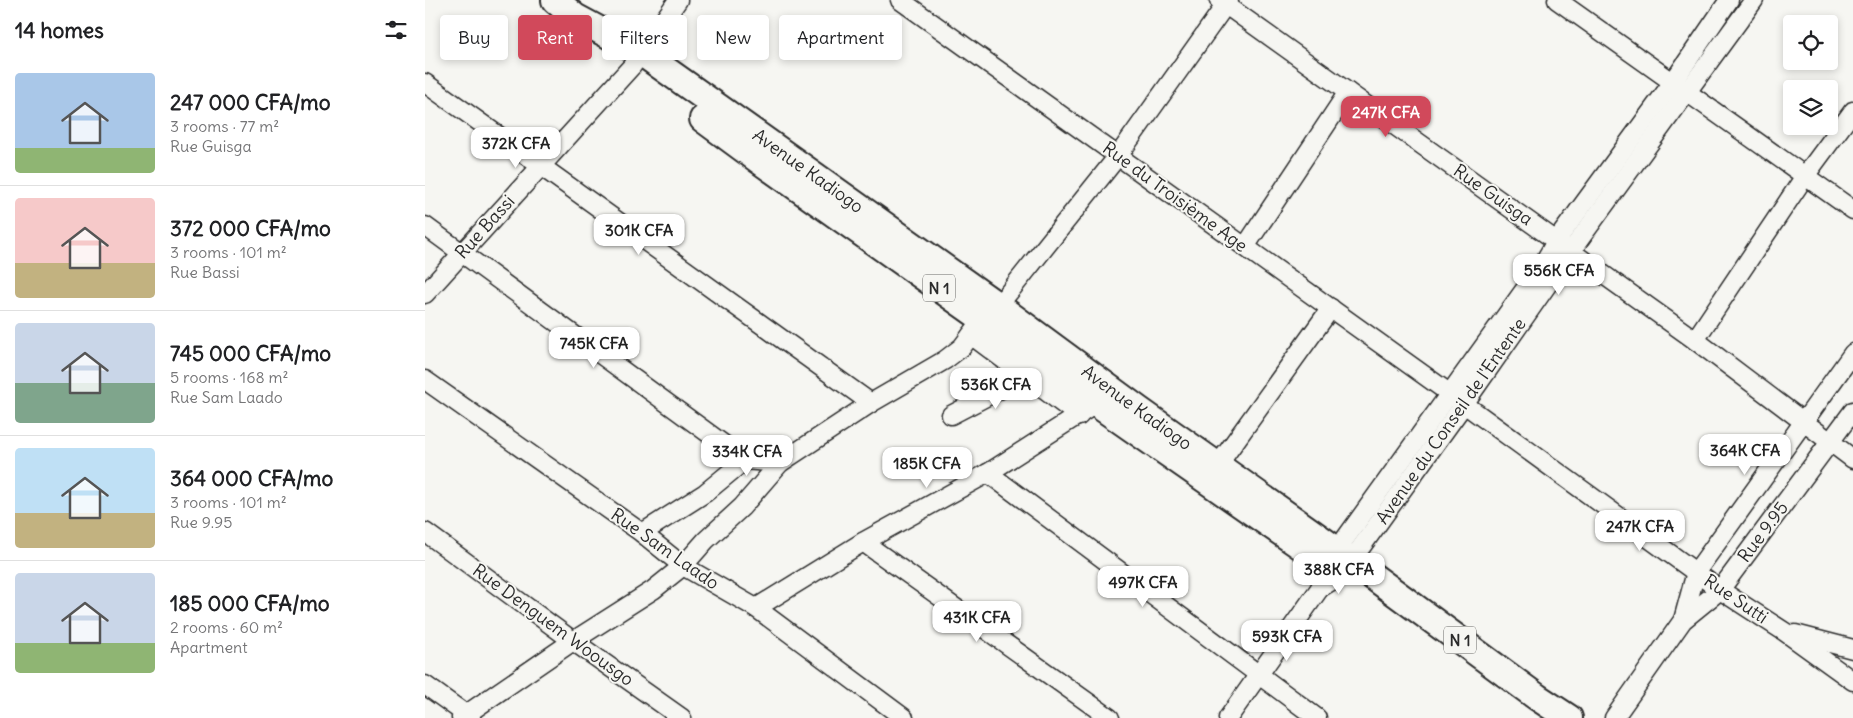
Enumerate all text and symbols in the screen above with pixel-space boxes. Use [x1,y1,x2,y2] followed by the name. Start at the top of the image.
[440,15,508,60] chip: Buy
[518,15,592,60] chip: Rent
[602,15,687,60] chip: Filters
[697,15,769,60] chip: New
[779,15,902,60] chip: Apartment
[1783,15,1838,135] map controls
[1783,15,1838,70] button: locate
[382,16,410,44] icon: filters
[15,17,104,44] text: 14 homes
[1783,80,1838,135] button: layers
[170,89,331,116] text: 247 000 CFA/mo
[55,93,115,153] icon: home
[1334,96,1438,138] pin: 247K CFA
[1352,102,1420,122] text: 247K CFA
[170,116,279,136] text: 3 rooms · 77 m²
[748,123,868,218] street label: Avenue Kadiogo
[464,126,568,169] pin: 372K CFA
[482,133,550,153] text: 372K CFA
[170,136,252,156] text: Rue Guisga
[1098,136,1252,257] street label: Rue du Troisième Age
[1449,159,1537,230] street label: Rue Guisga
[450,190,519,263] street label: Rue Bassi
[587,214,691,256] pin: 301K CFA
[170,215,331,242] text: 372 000 CFA/mo
[55,218,115,278] icon: home
[605,220,673,240] text: 301K CFA
[170,242,287,262] text: 3 rooms · 101 m²
[1507,254,1611,296] pin: 556K CFA
[1524,260,1594,280] text: 556K CFA
[170,262,240,282] text: Rue Bassi
[923,274,955,302] road number: N 1
[1370,313,1531,528] street label: Avenue du Conseil de l'Entente
[542,326,646,369] pin: 745K CFA
[560,333,628,353] text: 745K CFA
[170,340,331,367] text: 745 000 CFA/mo
[55,343,115,403] icon: home
[1077,360,1197,455] street label: Avenue Kadiogo
[170,367,288,387] text: 5 rooms · 168 m²
[944,368,1048,410] pin: 536K CFA
[961,374,1031,394] text: 536K CFA
[170,387,283,407] text: Rue Sam Laado
[695,434,799,477] pin: 334K CFA
[1693,434,1797,476] pin: 364K CFA
[1710,440,1780,460] text: 364K CFA
[712,441,782,461] text: 334K CFA
[875,446,979,489] pin: 185K CFA
[893,453,961,473] text: 185K CFA
[170,465,333,492] text: 364 000 CFA/mo
[55,468,115,528] icon: home
[170,492,287,512] text: 3 rooms · 101 m²
[1732,497,1793,567] street label: Rue 9.95
[607,503,724,594] street label: Rue Sam Laado
[1588,510,1692,552] pin: 247K CFA
[170,512,232,532] text: Rue 9.95
[1606,516,1674,536] text: 247K CFA
[1287,552,1391,595] pin: 388K CFA
[468,558,638,691] street label: Rue Denguem Woousgo
[1304,559,1374,579] text: 388K CFA
[1091,566,1195,608] pin: 497K CFA
[1700,569,1773,628] street label: Rue Sutti
[1108,572,1178,592] text: 497K CFA
[170,590,330,617] text: 185 000 CFA/mo
[55,593,115,653] icon: home
[925,600,1029,643] pin: 431K CFA
[943,607,1011,627] text: 431K CFA
[170,617,283,637] text: 2 rooms · 60 m²
[1235,620,1339,662] pin: 593K CFA
[1252,626,1322,646] text: 593K CFA
[1444,626,1476,654] road number: N 1
[170,637,248,657] text: Apartment

